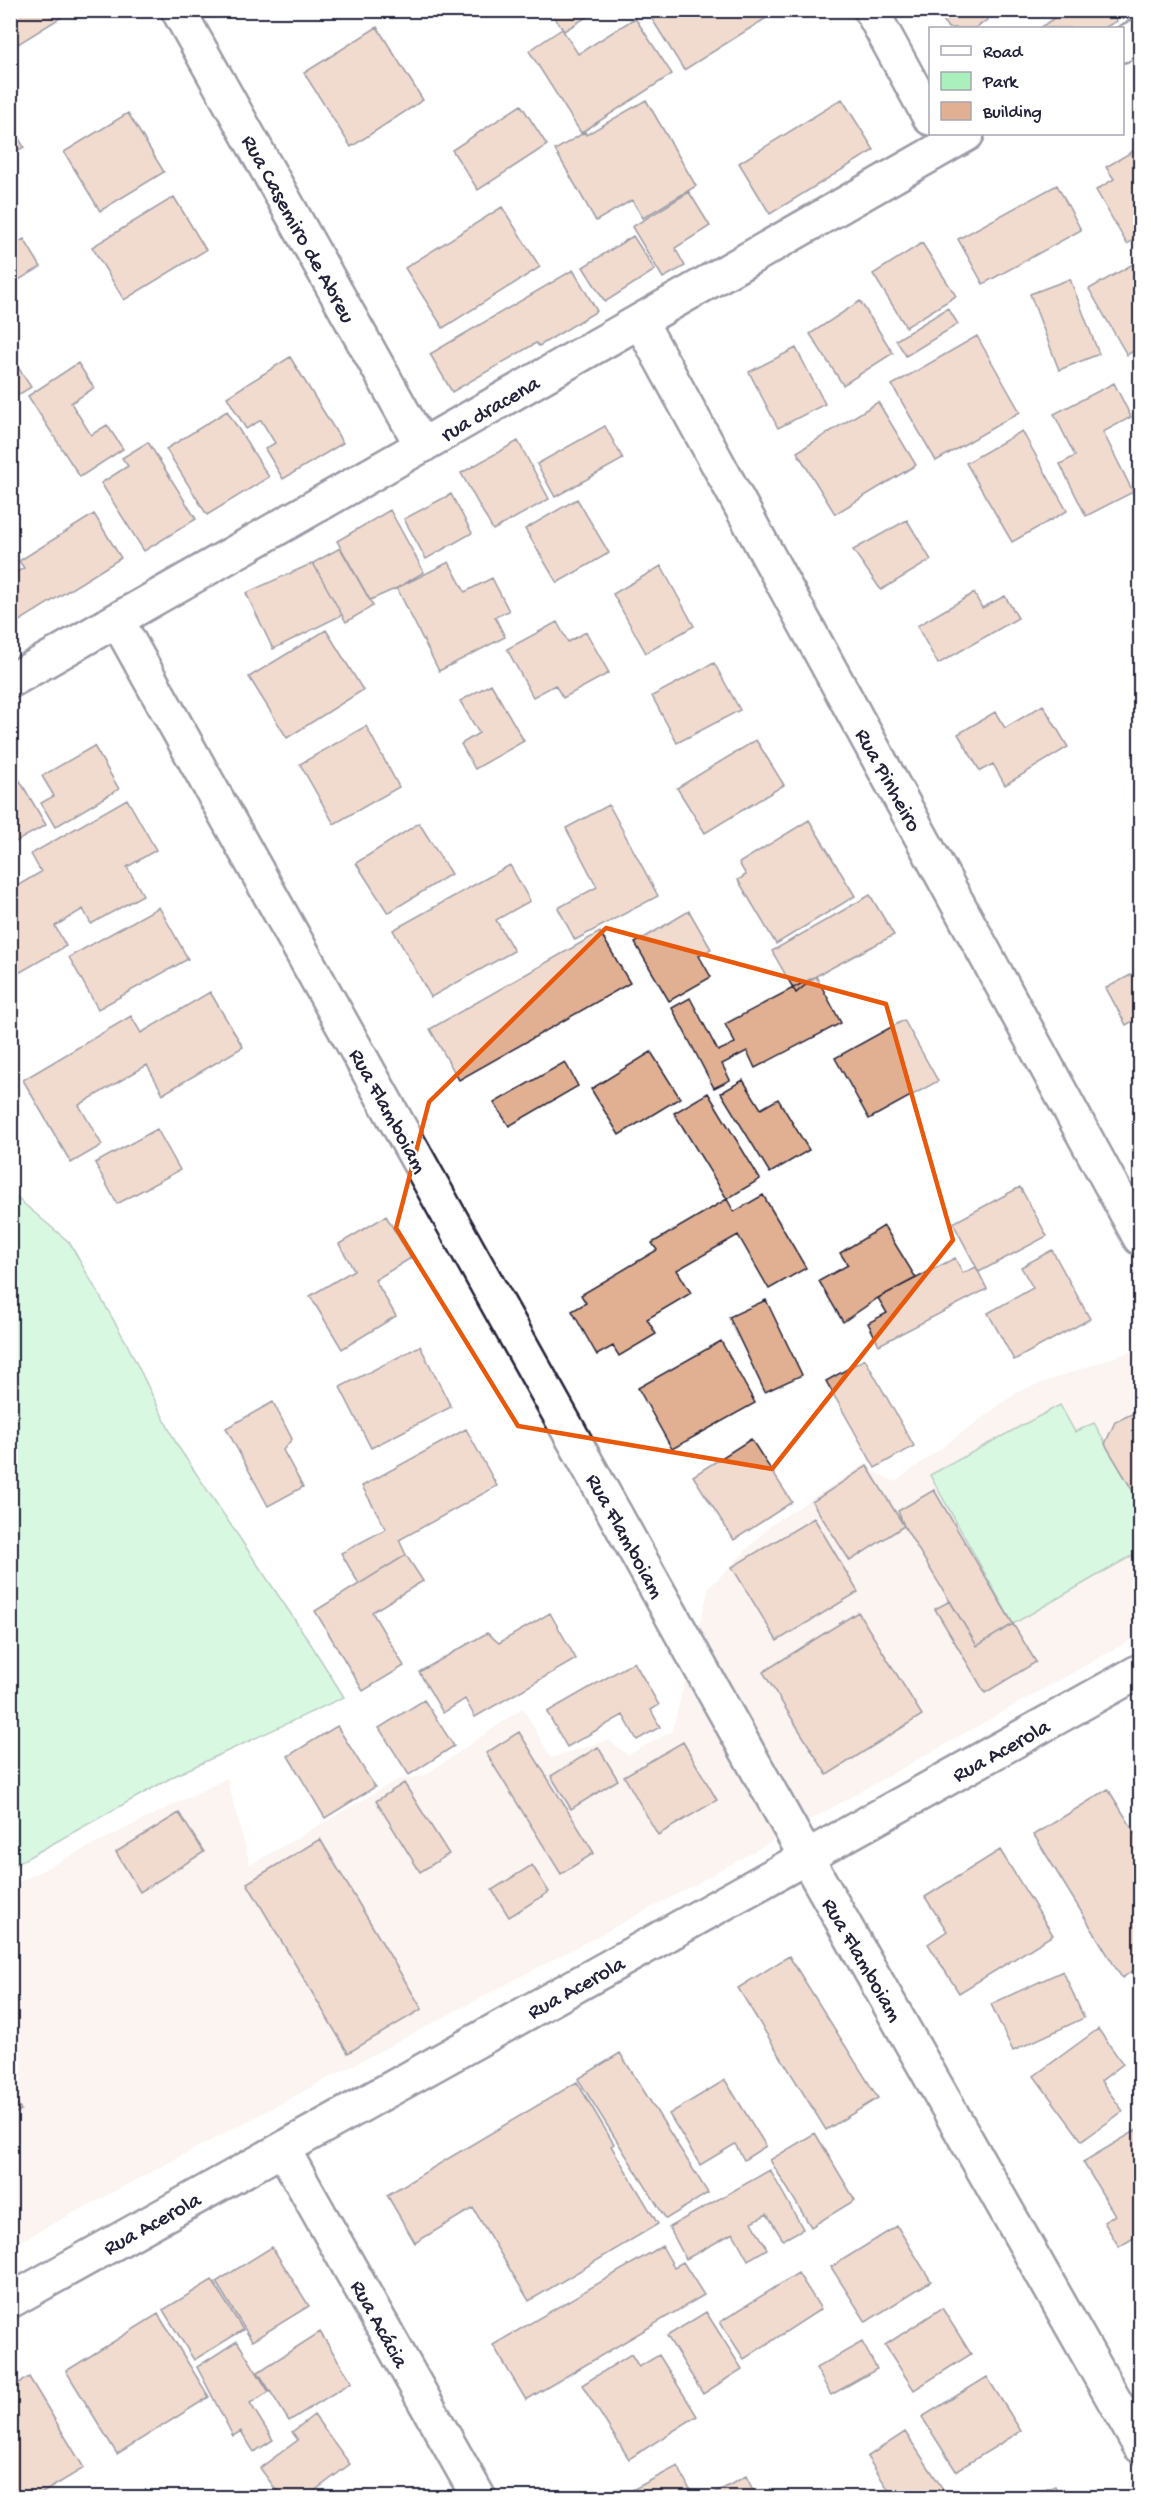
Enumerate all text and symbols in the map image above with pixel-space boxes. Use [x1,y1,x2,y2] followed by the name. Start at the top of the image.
[929,27,1124,135] legend
[983,43,1024,64] text: Road
[982,73,1019,94] text: Park
[982,103,1042,124] text: Building
[234,131,359,329] street label: Rua Casemiro de Abreu
[437,371,546,449] street label: rua dracena
[848,725,925,837] street label: Rua Pinheiro
[341,1045,432,1179] street label: Rua Flamboiam
[578,1470,669,1604] street label: Rua Flamboiam
[949,1715,1056,1790] street label: Rua Acerola
[815,1894,907,2028] street label: Rua Flamboiam
[524,1952,631,2027] street label: Rua Acerola
[100,2188,207,2263] street label: Rua Acerola
[343,2276,413,2374] street label: Rua Acácia

